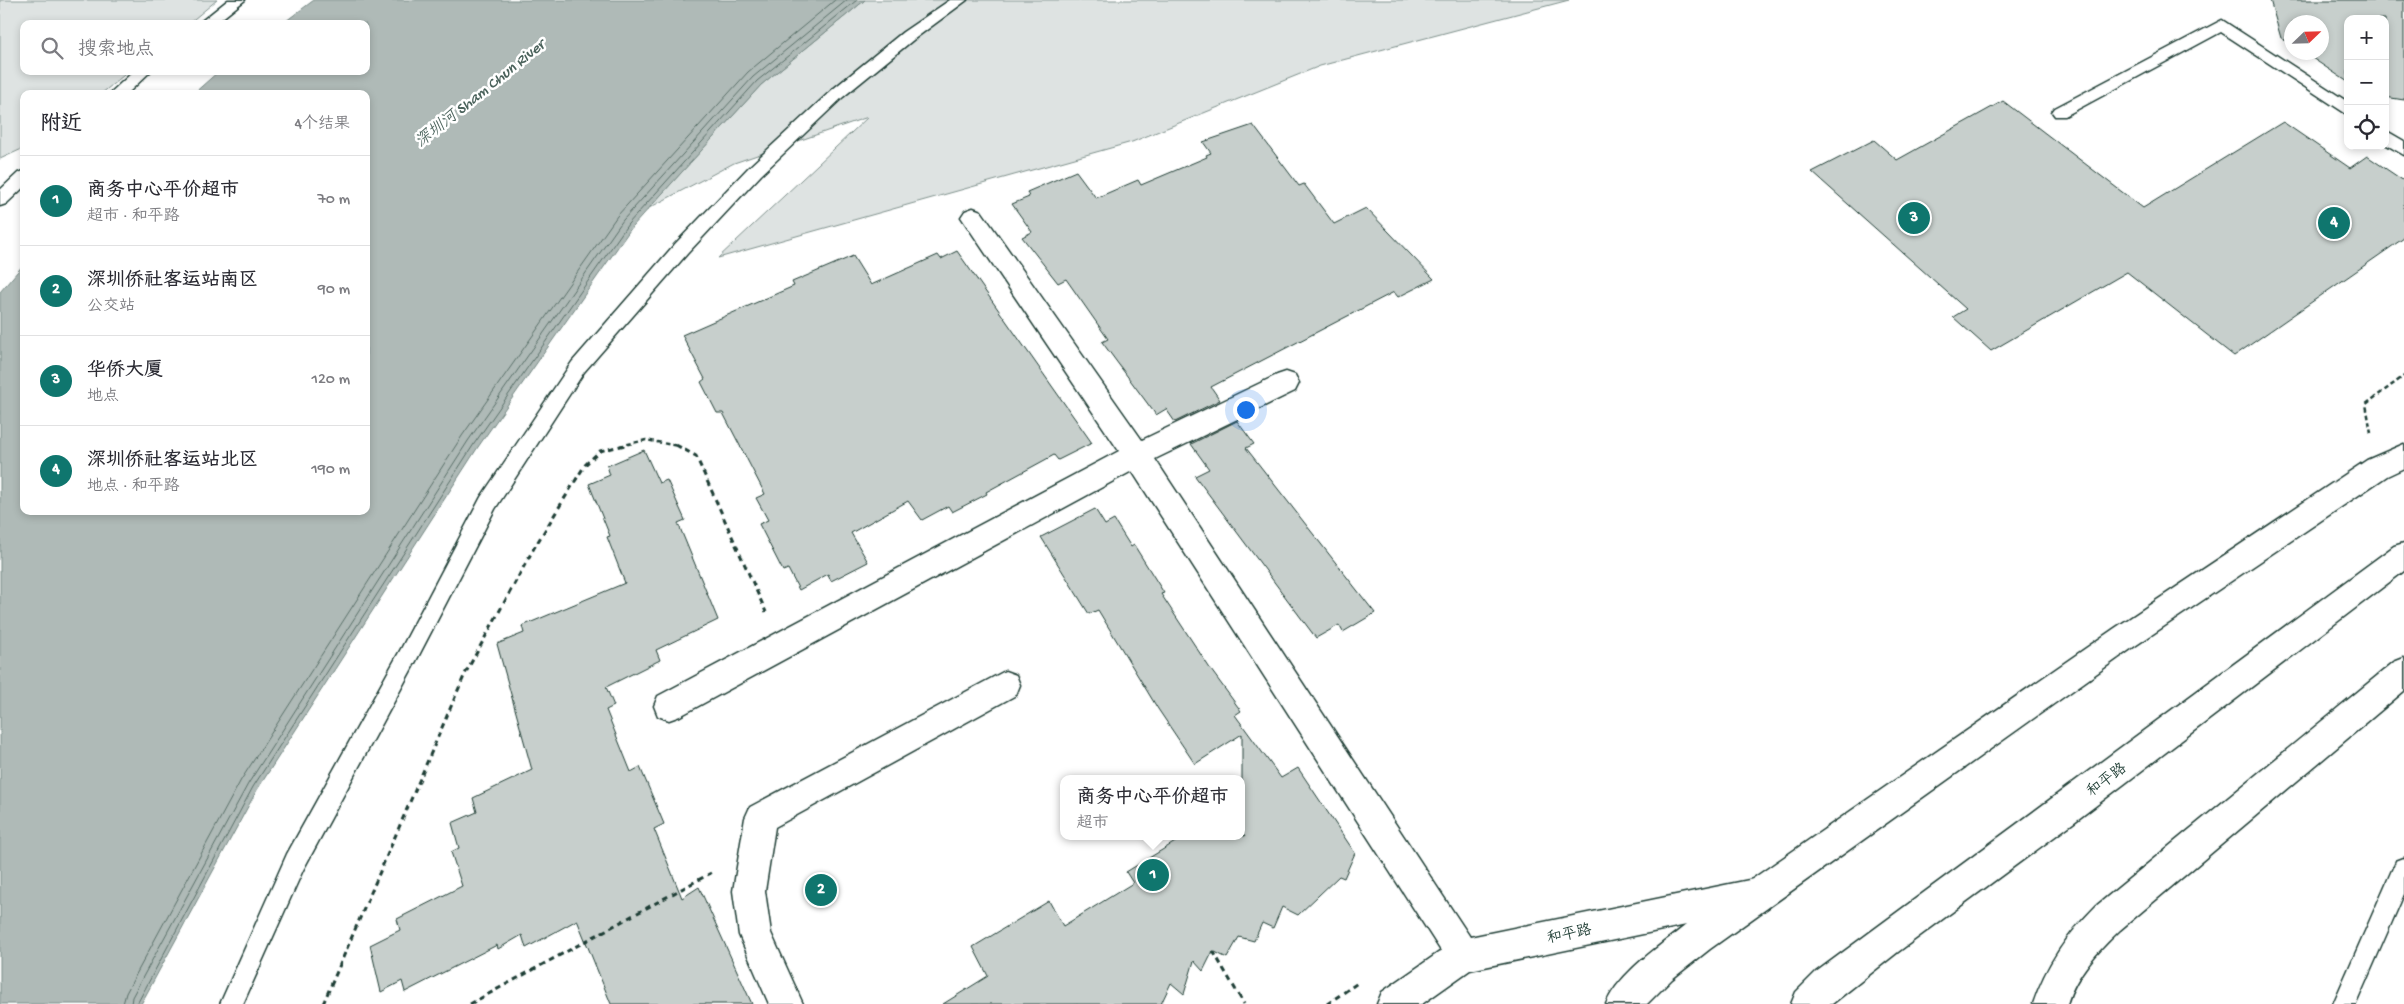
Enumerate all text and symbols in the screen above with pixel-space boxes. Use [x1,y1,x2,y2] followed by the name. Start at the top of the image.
[2284,15,2329,60] north arrow
[2344,15,2389,150] map controls
[2344,15,2389,60] button: +
[20,20,370,75] search box
[38,34,66,62] icon: search
[412,34,552,153] water label: 深圳河 Sham Chun River
[78,39,154,62] text: 搜索地点
[2344,60,2389,105] button: −
[2344,105,2389,150] button: locate
[40,113,82,138] text: 附近
[294,116,350,135] text: 4个结果
[87,180,239,203] text: 商务中心平价超市
[53,191,59,210] text: 1
[317,191,350,210] text: 70 m
[1898,199,1930,237] pin: 3
[2318,204,2350,242] pin: 4
[87,208,180,227] text: 超市 · 和平路
[87,270,258,293] text: 深圳侨社客运站南区
[52,281,60,300] text: 2
[318,281,350,300] text: 90 m
[87,298,135,317] text: 公交站
[87,360,163,383] text: 华侨大厦
[52,371,60,390] text: 3
[311,371,350,390] text: 120 m
[87,388,119,407] text: 地点
[1233,397,1259,423] your location
[87,450,258,473] text: 深圳侨社客运站北区
[52,461,60,480] text: 4
[311,461,350,480] text: 190 m
[87,478,180,497] text: 地点 · 和平路
[2084,760,2131,801] street label: 和平路
[1060,775,1245,840] popup
[1076,787,1229,810] text: 商务中心平价超市
[1076,815,1109,834] text: 超市
[1137,856,1169,894] pin: 1
[805,871,837,909] pin: 2
[1546,921,1593,948] street label: 和平路

